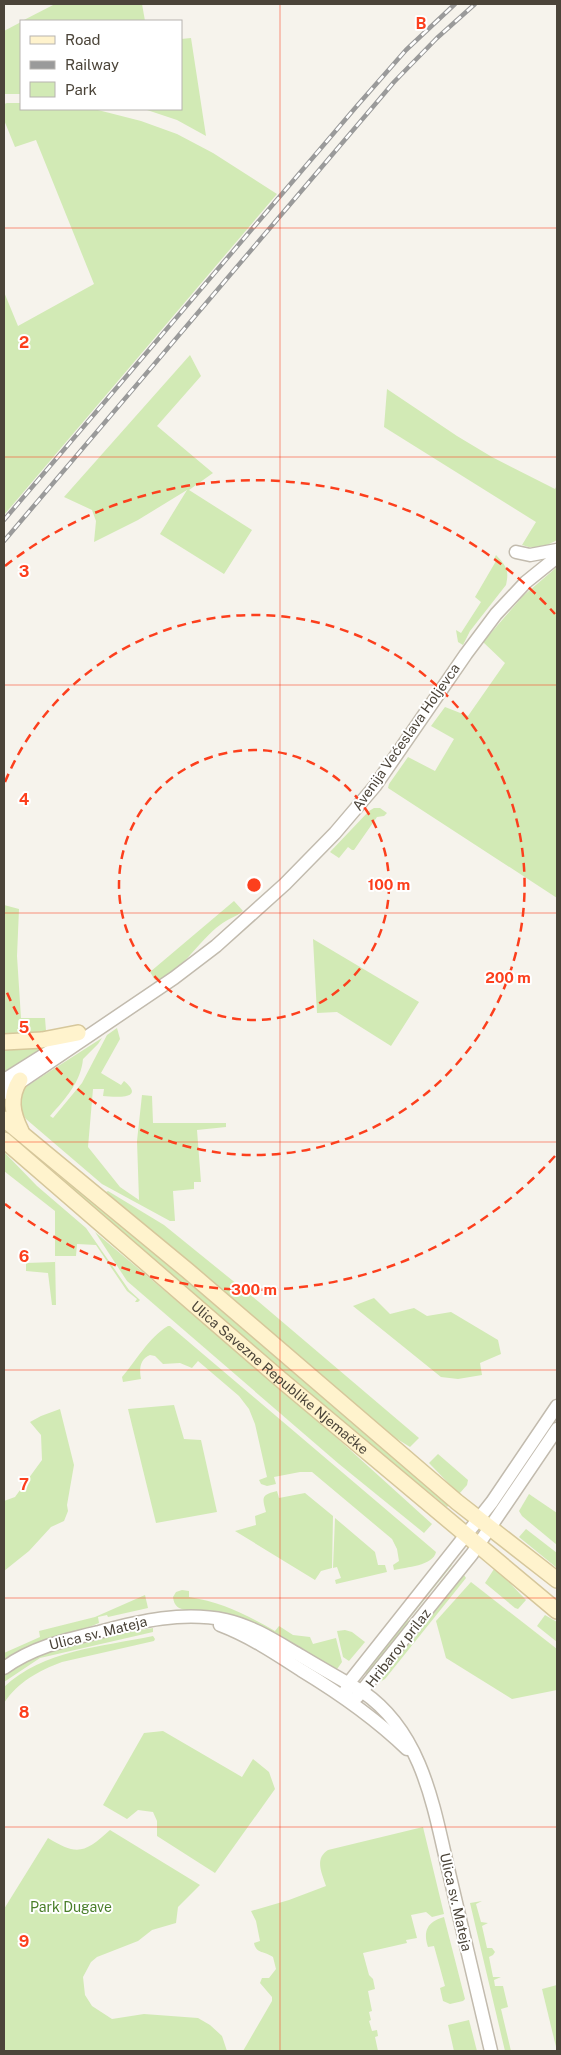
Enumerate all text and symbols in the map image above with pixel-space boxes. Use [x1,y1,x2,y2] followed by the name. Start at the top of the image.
[416,14,427,33] text: B
[20,20,182,110] legend
[65,31,101,48] text: Road
[65,56,119,73] text: Railway
[65,81,97,98] text: Park
[19,333,29,352] text: 2
[19,562,29,581] text: 3
[349,661,463,813] street label: Avenija Većeslava Holjevca
[19,790,30,809] text: 4
[245,876,263,894] centre of rings
[368,876,410,893] text: 100 m
[485,969,531,986] text: 200 m
[19,1018,30,1037] text: 5
[19,1247,29,1266] text: 6
[231,1281,277,1298] text: 300 m
[188,1298,372,1457] street label: Ulica Savezne Republike Njemačke
[19,1475,29,1494] text: 7
[362,1605,434,1690] street label: Hribarov prilaz
[47,1613,149,1653] street label: Ulica sv. Mateja
[19,1703,30,1722] text: 8
[437,1851,475,1953] street label: Ulica sv. Mateja
[30,1899,112,1915] park label: Park Dugave
[19,1932,29,1951] text: 9

